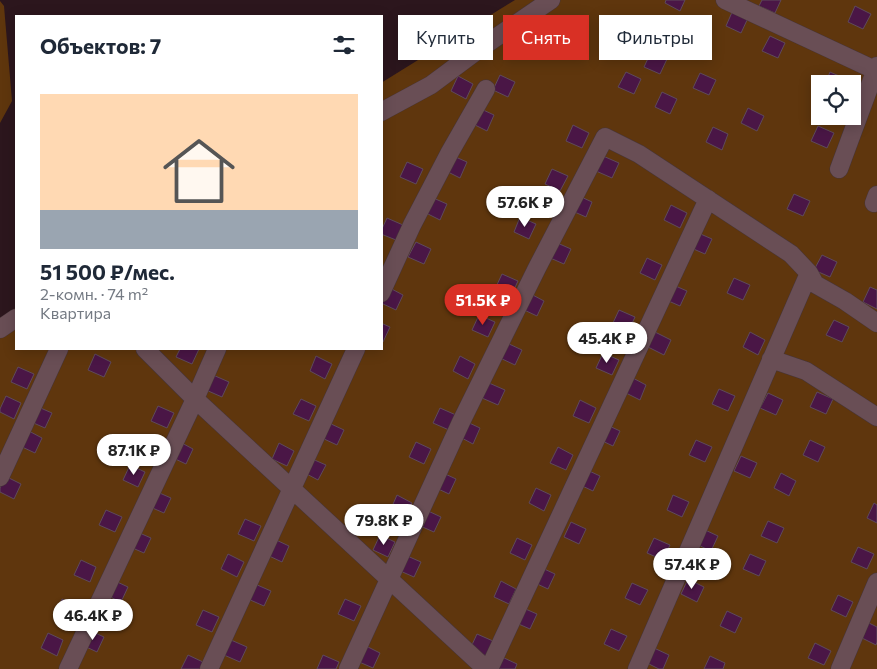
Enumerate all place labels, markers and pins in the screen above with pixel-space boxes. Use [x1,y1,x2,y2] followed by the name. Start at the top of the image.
[479,186,571,228] pin: 57.6K ₽
[437,284,529,326] pin: 51.5K ₽
[561,322,653,364] pin: 45.4K ₽
[88,434,180,476] pin: 87.1K ₽
[338,504,430,546] pin: 79.8K ₽
[646,548,738,590] pin: 57.4K ₽
[47,598,139,641] pin: 46.4K ₽

